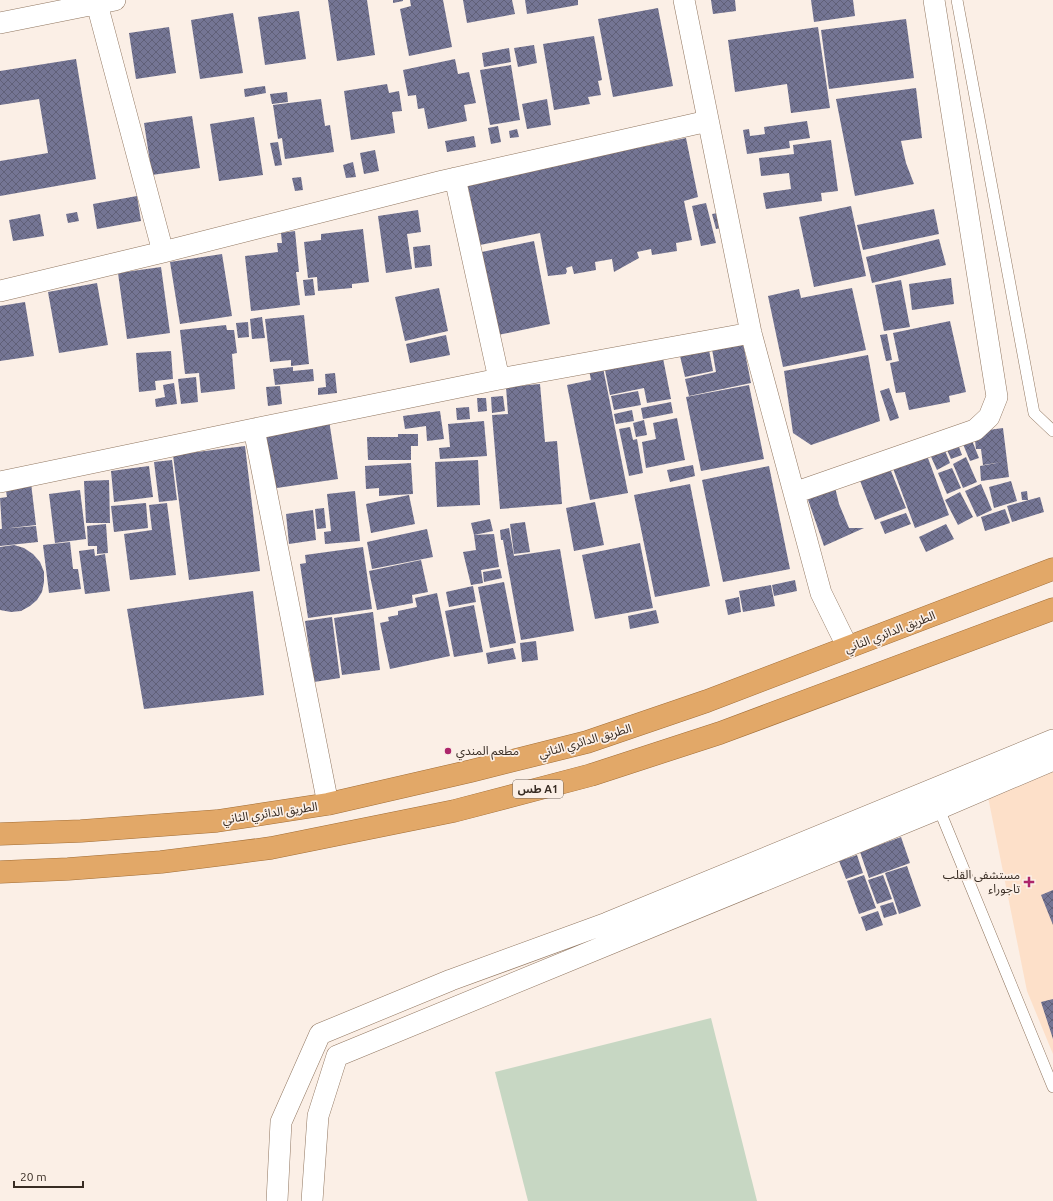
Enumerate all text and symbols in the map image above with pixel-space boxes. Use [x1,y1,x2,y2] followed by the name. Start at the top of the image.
[843,608,938,658] street label: الطريق الدائري الثاني
[537,721,634,764] street label: الطريق الدائري الثاني
[456,744,519,761] place label: مطعم المندي
[443,746,453,756] marker: مطعم المندي
[513,780,563,798] road number: طس A1
[221,799,319,829] street label: الطريق الدائري الثاني
[943,868,1020,896] place label: مستشفى القلب تاجوراء
[1023,876,1035,888] marker: مستشفى القلب تاجوراء
[14,1163,83,1189] scale bar
[20,1170,47,1183] text: 20 m

